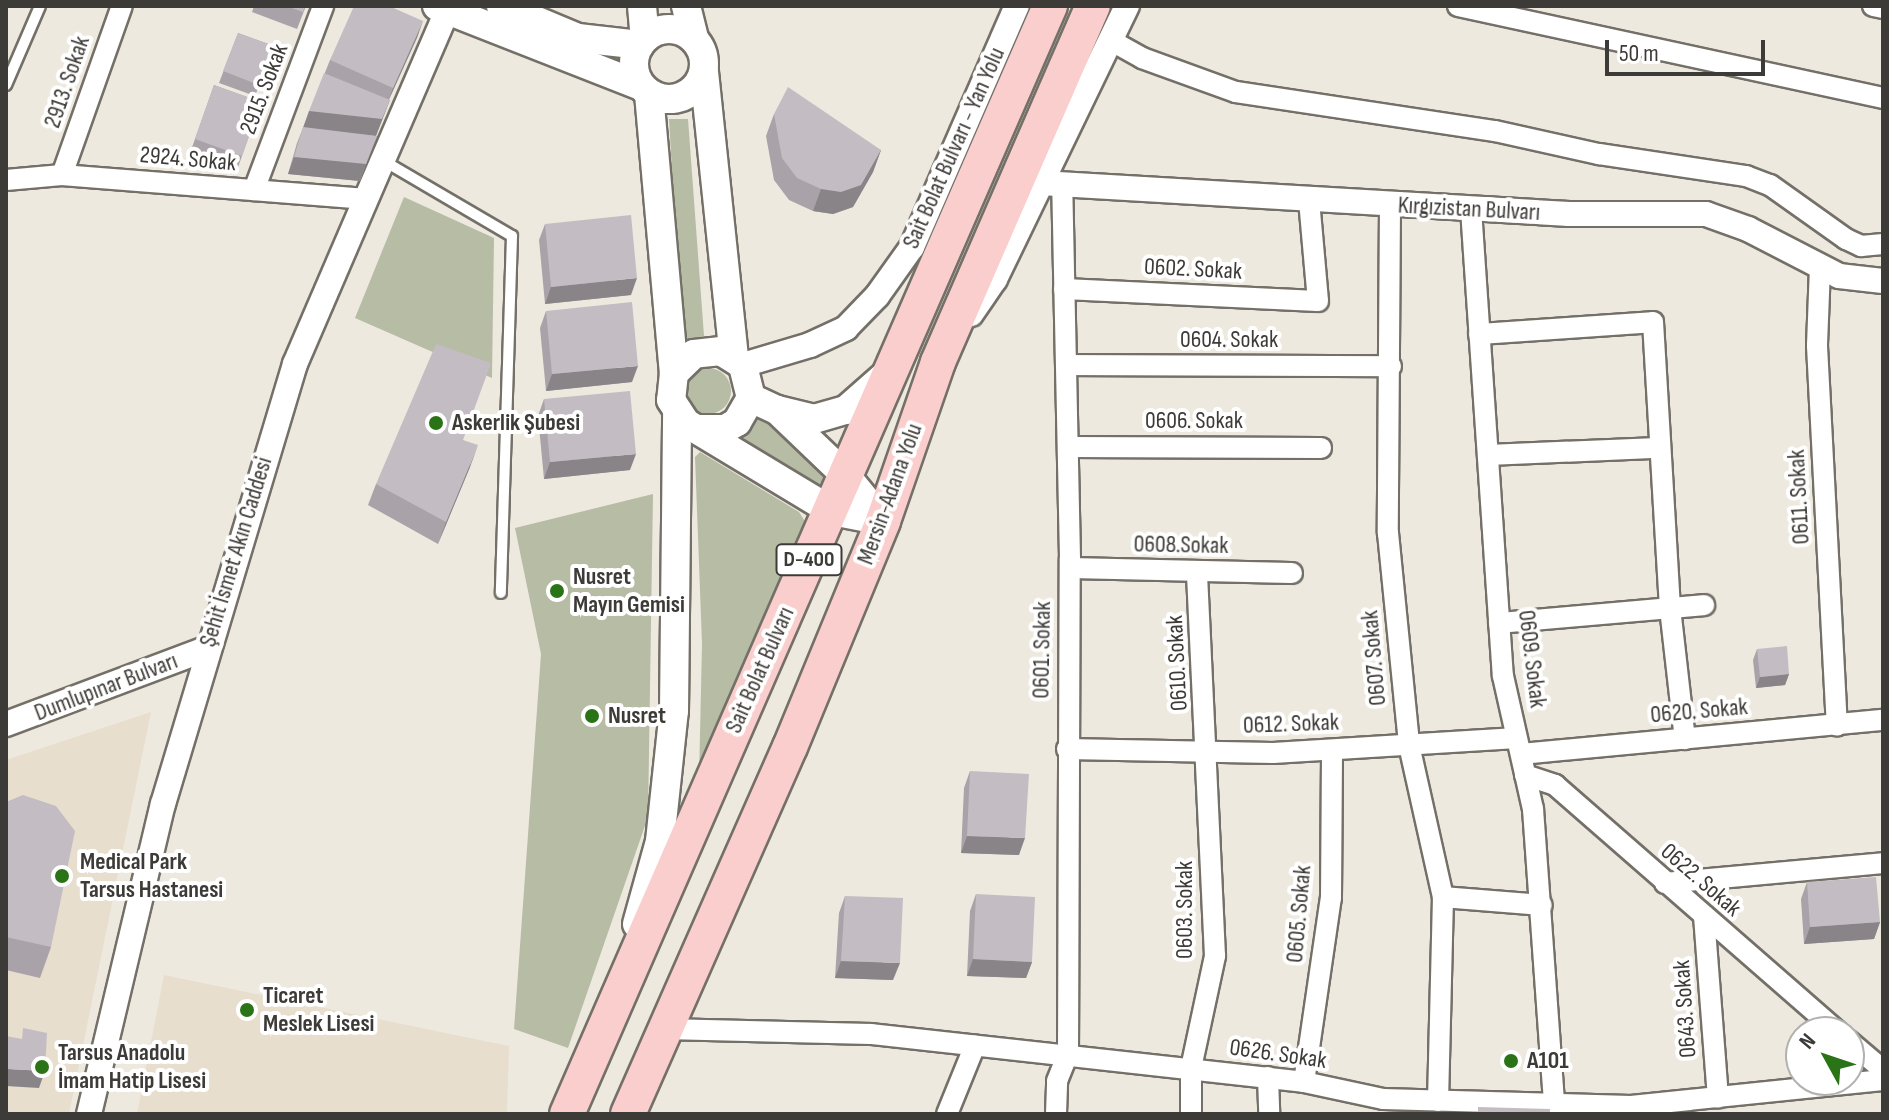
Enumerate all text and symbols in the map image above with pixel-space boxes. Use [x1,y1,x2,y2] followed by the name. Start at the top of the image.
[1609,24,1769,74] scale bar
[38,32,96,132] street label: 2913. Sokak
[1619,39,1659,68] text: 50 m
[234,40,294,138] street label: 2915. Sokak
[897,43,1011,253] street label: Sait Bolat Bulvarı - Yan Yolu
[139,140,237,178] street label: 2924. Sokak
[1397,191,1541,227] street label: Kırgızistan Bulvarı
[1143,252,1243,286] street label: 0602. Sokak
[1180,326,1278,354] street label: 0604. Sokak
[1145,407,1243,435] street label: 0606. Sokak
[452,409,580,437] place label: Askerlik Şubesi
[427,414,445,432] marker: Askerlik Şubesi
[851,420,929,568] street label: Mersin-Adana Yolu
[1782,449,1816,545] street label: 0611. Sokak
[193,454,279,650] street label: Şehit İsmet Akın Caddesi
[1133,530,1229,560] street label: 0608.Sokak
[775,542,843,578] road number: D-400
[573,563,685,619] place label: Nusret Mayın Gemisi
[548,582,566,600] marker: Nusret Mayın Gemisi
[1027,601,1057,699] street label: 0601. Sokak
[719,602,801,738] street label: Sait Bolat Bulvarı
[1355,609,1393,707] street label: 0607. Sokak
[1512,609,1552,709] street label: 0609. Sokak
[1160,614,1194,712] street label: 0610. Sokak
[30,646,182,728] street label: Dumlupınar Bulvarı
[1649,692,1749,730] street label: 0620. Sokak
[608,702,666,730] place label: Nusret
[583,707,601,725] marker: Nusret
[1243,708,1339,740] street label: 0612. Sokak
[1655,837,1747,923] street label: 0622. Sokak
[80,848,223,904] place label: Medical Park Tarsus Hastanesi
[1171,861,1199,959] street label: 0603. Sokak
[1280,864,1318,964] street label: 0605. Sokak
[51,865,73,887] marker: Medical Park Tarsus Hastanesi
[1667,959,1703,1059] street label: 0643. Sokak
[263,982,374,1038] place label: Ticaret Meslek Lisesi
[238,1001,256,1019] marker: Ticaret Meslek Lisesi
[1785,1016,1865,1096] north arrow
[1794,1028,1822,1055] text: N
[1228,1033,1328,1075] street label: 0626. Sokak
[58,1039,206,1095] place label: Tarsus Anadolu İmam Hatip Lisesi
[1527,1047,1569,1075] place label: A101
[1502,1052,1520,1070] marker: A101
[33,1058,51,1076] marker: Tarsus Anadolu İmam Hatip Lisesi

